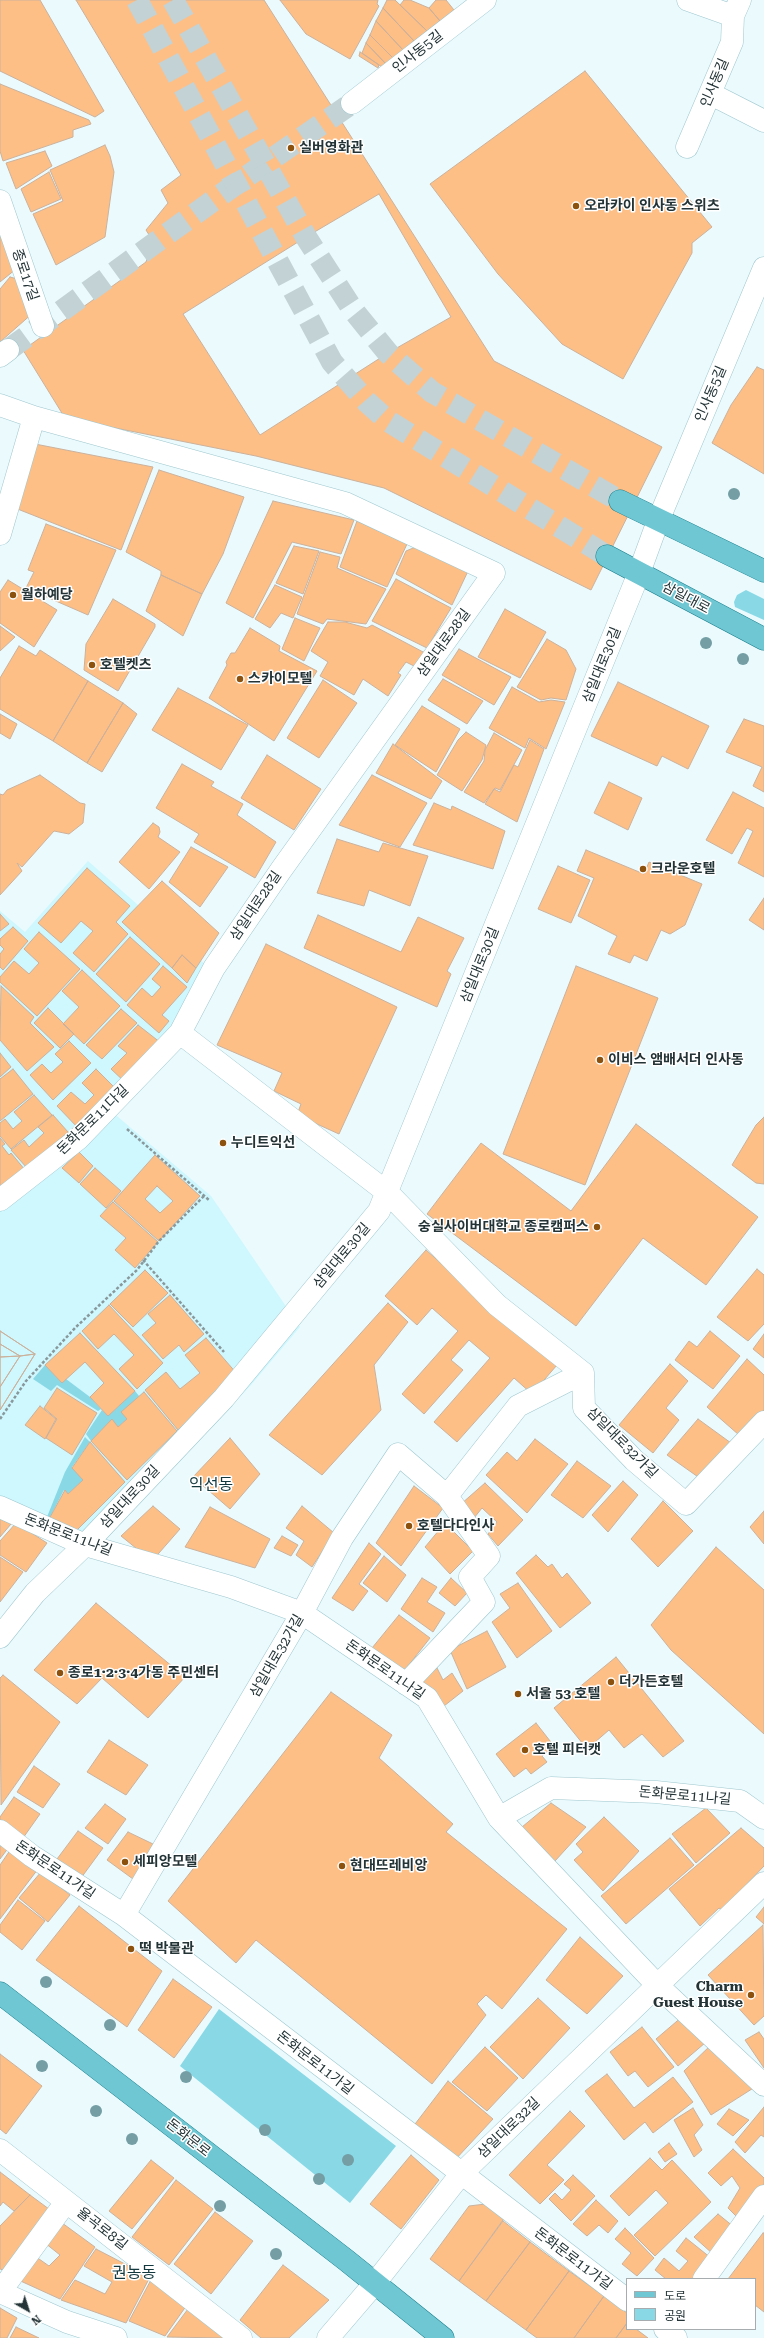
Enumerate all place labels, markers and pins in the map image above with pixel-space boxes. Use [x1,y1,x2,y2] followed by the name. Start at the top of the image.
[299,140,363,156] place label: 실버영화관
[286,143,296,153] marker: 실버영화관
[584,198,720,214] place label: 오라카이 인사동 스위츠
[571,201,581,211] marker: 오라카이 인사동 스위츠
[21,587,73,603] place label: 월하예당
[8,590,18,600] marker: 월하예당
[100,657,152,673] place label: 호텔켓츠
[87,660,97,670] marker: 호텔켓츠
[248,671,312,687] place label: 스카이모텔
[235,674,245,684] marker: 스카이모텔
[651,861,715,877] place label: 크라운호텔
[638,864,648,874] marker: 크라운호텔
[608,1052,744,1068] place label: 이비스 앰배서더 인사동
[595,1055,605,1065] marker: 이비스 앰배서더 인사동
[231,1135,295,1151] place label: 누디트익선
[218,1138,228,1148] marker: 누디트익선
[418,1219,589,1235] place label: 숭실사이버대학교 종로캠퍼스
[592,1222,602,1232] marker: 숭실사이버대학교 종로캠퍼스
[417,1518,494,1534] place label: 호텔다다인사
[404,1521,414,1531] marker: 호텔다다인사
[68,1665,219,1681] place label: 종로1·2·3·4가동 주민센터
[55,1668,65,1678] marker: 종로1·2·3·4가동 주민센터
[619,1674,683,1690] place label: 더가든호텔
[606,1677,616,1687] marker: 더가든호텔
[526,1686,600,1702] place label: 서울 53 호텔
[513,1689,523,1699] marker: 서울 53 호텔
[533,1742,601,1758] place label: 호텔 피터캣
[520,1745,530,1755] marker: 호텔 피터캣
[133,1854,197,1870] place label: 세피앙모텔
[120,1857,130,1867] marker: 세피앙모텔
[350,1858,427,1874] place label: 현대뜨레비앙
[337,1861,347,1871] marker: 현대뜨레비앙
[139,1941,194,1957] place label: 떡 박물관
[126,1944,136,1954] marker: 떡 박물관
[653,1979,743,2012] place label: Charm Guest House
[746,1990,756,2000] marker: Charm Guest House

